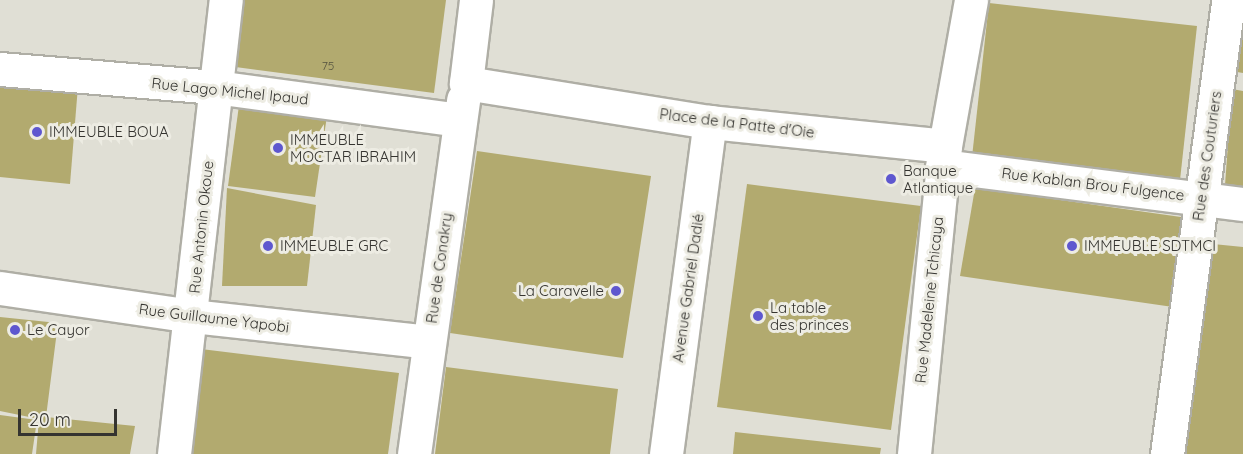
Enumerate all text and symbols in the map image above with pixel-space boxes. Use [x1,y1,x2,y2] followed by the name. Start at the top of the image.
[322,59,334,73] house number: 75
[151,74,309,108] street label: Rue Lago Michel Ipaud
[1189,90,1225,222] street label: Rue des Couturiers
[659,105,815,141] street label: Place de la Patte d'Oie
[49,123,169,141] place label: IMMEUBLE BOUA
[30,125,44,139] marker: IMMEUBLE BOUA
[290,130,416,165] place label: IMMEUBLE MOCTAR IBRAHIM
[271,141,285,155] marker: IMMEUBLE MOCTAR IBRAHIM
[185,160,217,294] street label: Rue Antonin Okoue
[903,161,973,196] place label: Banque Atlantique
[1001,164,1185,204] street label: Rue Kablan Brou Fulgence
[884,172,898,186] marker: Banque Atlantique
[422,211,456,325] street label: Rue de Conakry
[669,213,707,363] street label: Avenue Gabriel Dadié
[911,216,947,384] street label: Rue Madeleine Tchicaya
[280,237,388,255] place label: IMMEUBLE GRC
[1084,237,1216,255] place label: IMMEUBLE SDTMCI
[261,239,275,253] marker: IMMEUBLE GRC
[1065,239,1079,253] marker: IMMEUBLE SDTMCI
[518,282,604,300] place label: La Caravelle
[609,284,623,298] marker: La Caravelle
[770,298,849,333] place label: La table des princes
[138,300,290,336] street label: Rue Guillaume Yapobi
[751,309,765,323] marker: La table des princes
[27,321,90,339] place label: Le Cayor
[8,323,22,337] marker: Le Cayor
[21,397,120,435] scale bar
[29,408,71,431] text: 20 m

